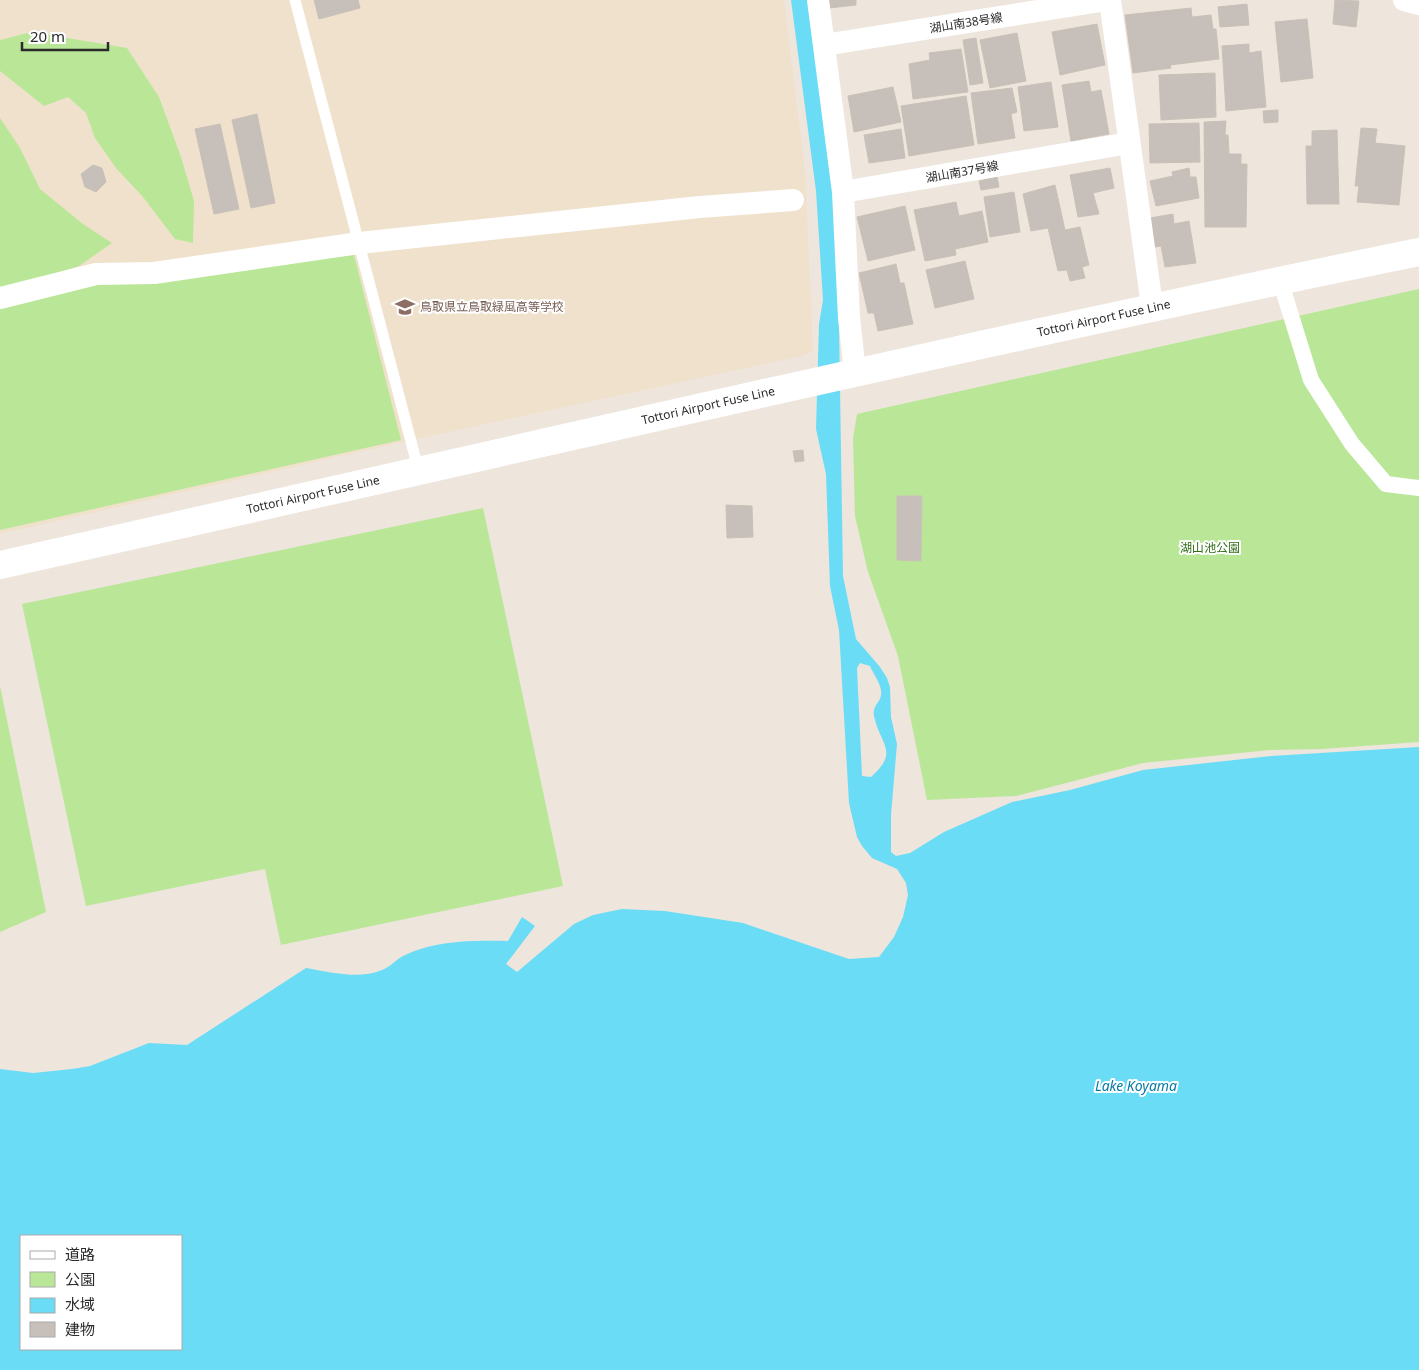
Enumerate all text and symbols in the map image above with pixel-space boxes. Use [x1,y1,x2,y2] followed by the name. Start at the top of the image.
[928,8,1004,37] street label: 湖山南38号線
[22,20,109,52] scale bar
[30,26,65,46] text: 20 m
[924,157,1000,186] street label: 湖山南37号線
[1035,295,1172,341] street label: Tottori Airport Fuse Line
[394,296,416,318] school or university icon: 鳥取県立鳥取緑風高等学校
[420,298,564,315] place label: 鳥取県立鳥取緑風高等学校
[640,382,777,428] street label: Tottori Airport Fuse Line
[245,471,382,518] street label: Tottori Airport Fuse Line
[1180,539,1240,556] park label: 湖山池公園
[1095,1076,1177,1095] water label: Lake Koyama
[20,1235,182,1350] legend
[65,1244,95,1264] text: 道路
[65,1269,95,1289] text: 公園
[65,1294,95,1314] text: 水域
[65,1319,95,1339] text: 建物

